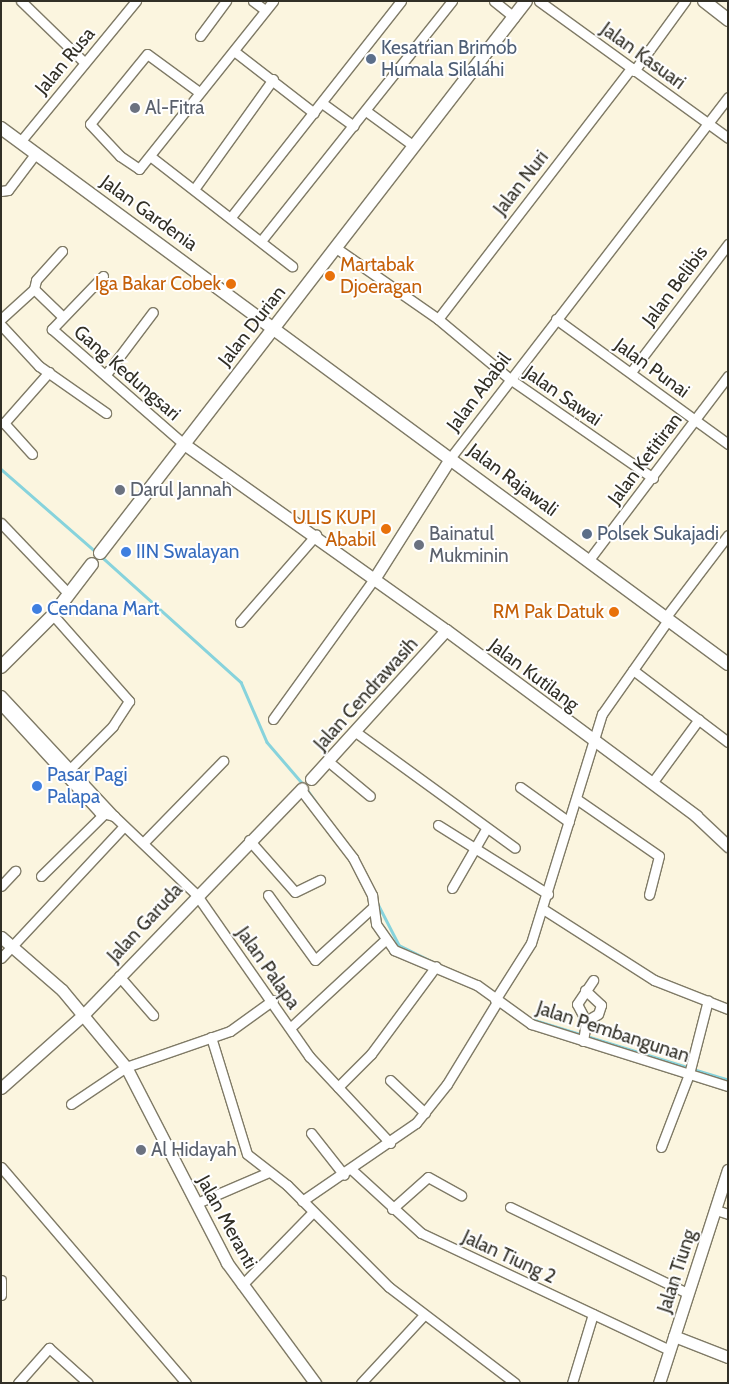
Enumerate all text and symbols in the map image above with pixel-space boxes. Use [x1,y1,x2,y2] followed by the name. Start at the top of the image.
[596,18,690,94] street label: Jalan Kasuari
[30,23,100,99] street label: Jalan Rusa
[381,37,517,81] place label: Kesatrian Brimob Humala Silalahi
[365,53,377,65] marker: Kesatrian Brimob Humala Silalahi
[145,97,204,119] place label: Al-Fitra
[129,102,141,114] marker: Al-Fitra
[489,146,553,220] street label: Jalan Nuri
[96,170,202,256] street label: Jalan Gardenia
[638,241,712,331] street label: Jalan Belibis
[340,254,422,298] place label: Martabak Djoeragan
[324,270,336,282] marker: Martabak Djoeragan
[95,273,221,295] place label: Iga Bakar Cobek
[225,278,237,290] marker: Iga Bakar Cobek
[214,281,290,371] street label: Jalan Durian
[69,321,185,425] street label: Gang Kedungsari
[610,333,694,403] street label: Jalan Punai
[442,348,516,436] street label: Jalan Ababil
[520,361,606,431] street label: Jalan Sawai
[603,409,687,509] street label: Jalan Ketitiran
[463,439,563,521] street label: Jalan Rajawali
[130,479,232,501] place label: Darul Jannah
[114,484,126,496] marker: Darul Jannah
[292,507,376,551] place label: ULIS KUPI Ababil
[380,523,392,535] marker: ULIS KUPI Ababil
[429,523,509,567] place label: Bainatul Mukminin
[597,523,719,545] place label: Polsek Sukajadi
[581,528,593,540] marker: Polsek Sukajadi
[413,539,425,551] marker: Bainatul Mukminin
[136,541,239,563] place label: IIN Swalayan
[120,546,132,558] marker: IIN Swalayan
[47,598,159,620] place label: Cendana Mart
[493,601,604,623] place label: RM Pak Datuk
[31,603,43,615] marker: Cendana Mart
[608,606,620,618] marker: RM Pak Datuk
[309,633,423,755] street label: Jalan Cendrawasih
[485,634,583,716] street label: Jalan Kutilang
[47,764,128,808] place label: Pasar Pagi Palapa
[31,780,43,792] marker: Pasar Pagi Palapa
[103,879,187,967] street label: Jalan Garuda
[231,922,305,1014] street label: Jalan Palapa
[534,997,692,1067] street label: Jalan Pembangunan
[151,1139,237,1161] place label: Al Hidayah
[135,1144,147,1156] marker: Al Hidayah
[192,1171,262,1273] street label: Jalan Meranti
[459,1225,559,1289] street label: Jalan Tiung 2
[653,1226,701,1316] street label: Jalan Tiung

